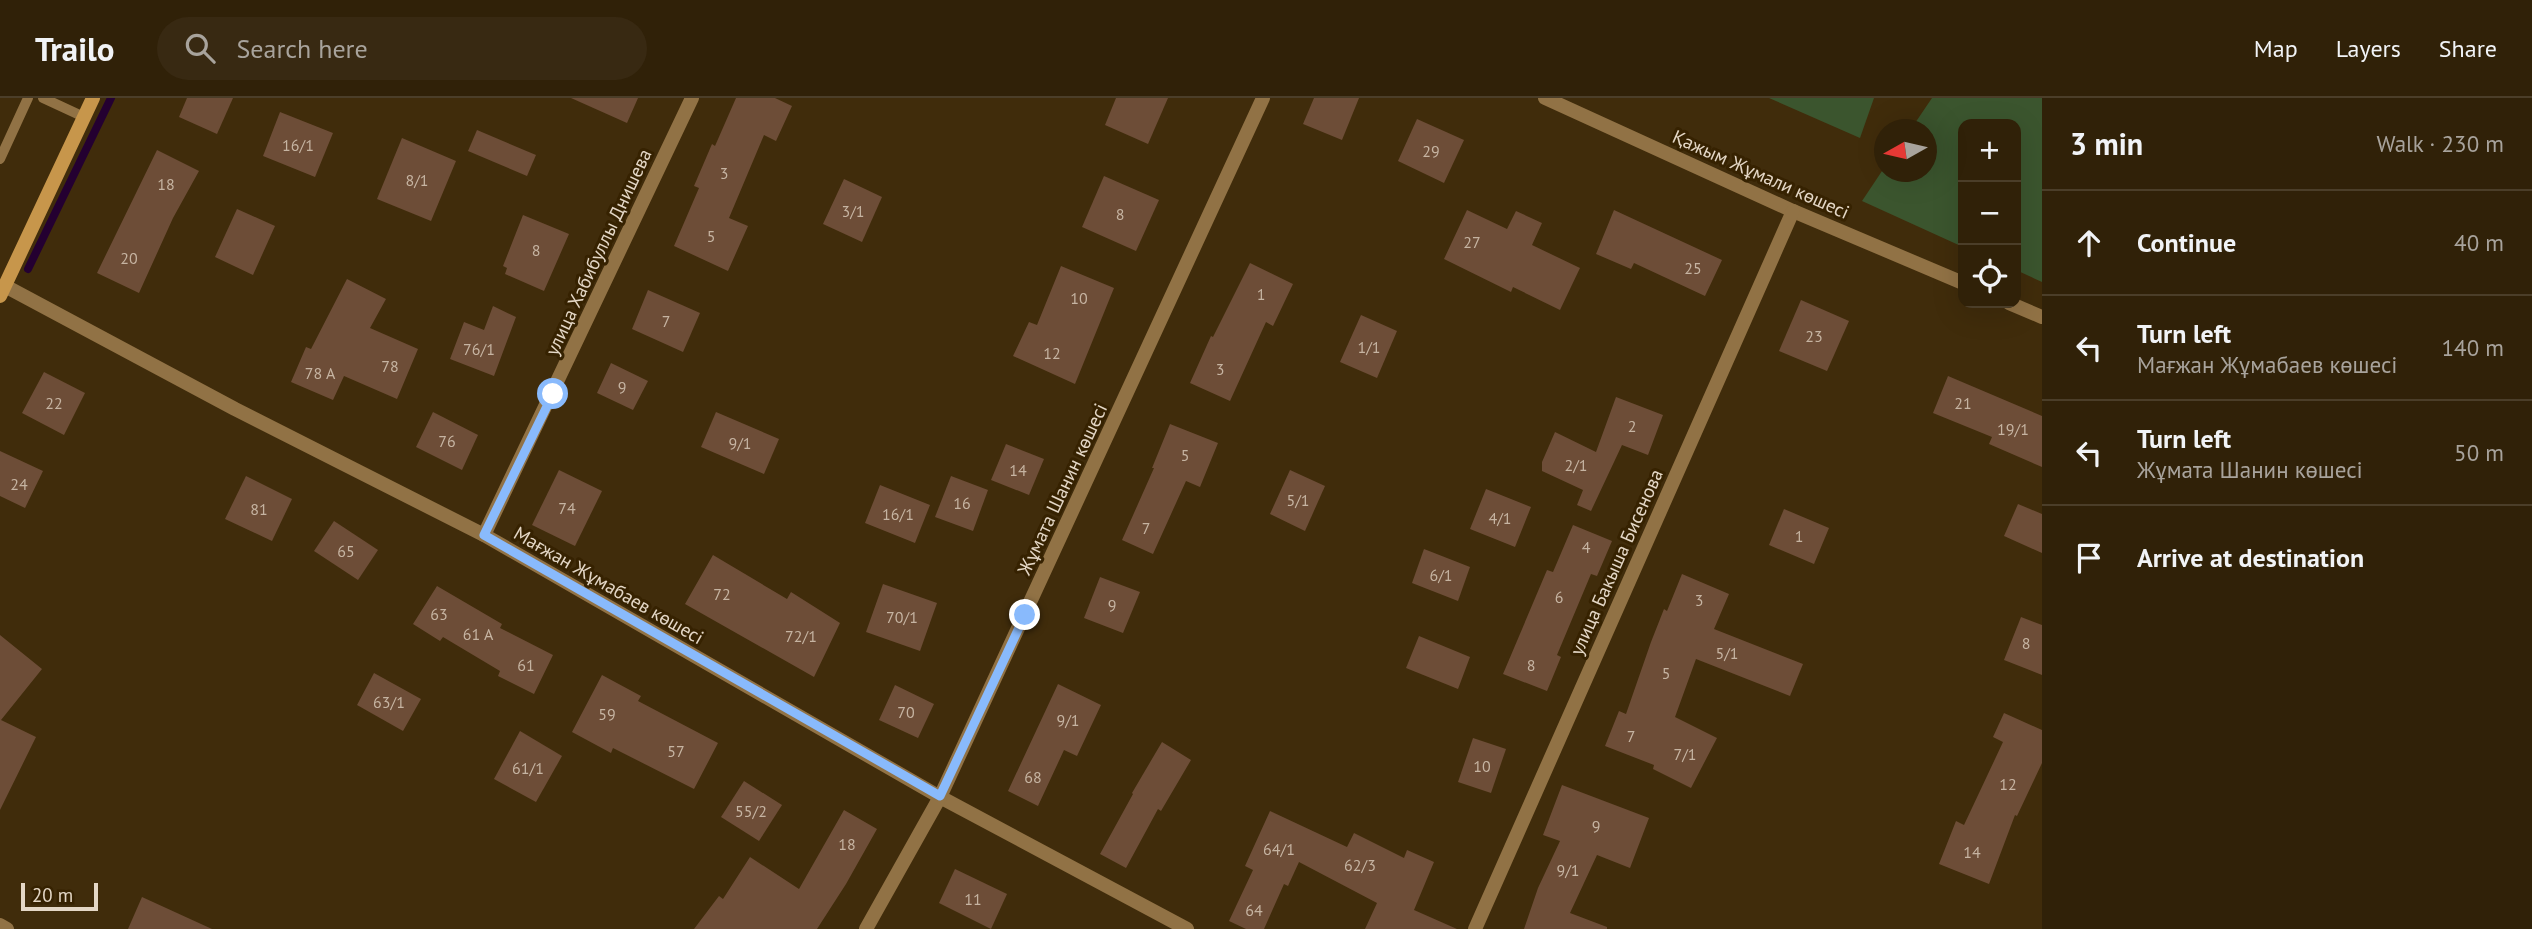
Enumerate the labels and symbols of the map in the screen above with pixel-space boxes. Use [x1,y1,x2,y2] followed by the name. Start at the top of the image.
[1874,119,1937,182] north arrow
[1669,124,1853,224] street label: Қажым Жұмали көшесі
[282,135,314,155] house number: 16/1
[1422,141,1440,161] house number: 29
[540,145,656,359] street label: улица Хабибуллы Днишева
[720,163,728,183] house number: 3
[405,170,429,190] house number: 8/1
[157,174,175,194] house number: 18
[841,201,865,221] house number: 3/1
[1116,204,1124,224] house number: 8
[707,226,715,246] house number: 5
[1463,232,1481,252] house number: 27
[532,240,540,260] house number: 8
[120,248,138,268] house number: 20
[1684,258,1702,278] house number: 25
[1257,284,1265,304] house number: 1
[1070,288,1088,308] house number: 10
[662,311,670,331] house number: 7
[1805,326,1823,346] house number: 23
[1357,337,1381,357] house number: 1/1
[463,339,495,359] house number: 76/1
[1043,343,1061,363] house number: 12
[381,356,399,376] house number: 78
[1216,359,1224,379] house number: 3
[305,363,336,383] house number: 78 А
[618,377,626,397] house number: 9
[537,378,568,409] route start
[45,393,63,413] house number: 22
[1954,393,1972,413] house number: 21
[1011,399,1112,579] street label: Жұмата Шанин көшесі
[1628,416,1636,436] house number: 2
[1997,419,2029,439] house number: 19/1
[438,431,456,451] house number: 76
[728,433,752,453] house number: 9/1
[1181,445,1189,465] house number: 5
[1564,455,1588,475] house number: 2/1
[1009,460,1027,480] house number: 14
[1564,465,1668,659] street label: улица Бакыша Бисенова
[10,474,28,494] house number: 24
[1286,490,1310,510] house number: 5/1
[953,493,971,513] house number: 16
[558,498,576,518] house number: 74
[250,499,268,519] house number: 81
[882,504,914,524] house number: 16/1
[1488,508,1512,528] house number: 4/1
[1142,518,1150,538] house number: 7
[510,521,708,649] street label: Мағжан Жұмабаев көшесі
[1795,526,1803,546] house number: 1
[1582,537,1591,557] house number: 4
[337,541,355,561] house number: 65
[1429,565,1453,585] house number: 6/1
[713,584,731,604] house number: 72
[1555,587,1563,607] house number: 6
[1695,590,1703,610] house number: 3
[1108,595,1116,615] house number: 9
[1009,599,1040,630] route end
[430,604,448,624] house number: 63
[886,607,918,627] house number: 70/1
[463,624,494,644] house number: 61 А
[785,626,817,646] house number: 72/1
[2022,633,2030,653] house number: 8
[1715,643,1739,663] house number: 5/1
[517,655,535,675] house number: 61
[1527,655,1535,675] house number: 8
[1662,663,1670,683] house number: 5
[373,692,405,712] house number: 63/1
[897,702,915,722] house number: 70
[598,704,616,724] house number: 59
[1056,710,1080,730] house number: 9/1
[1627,726,1635,746] house number: 7
[667,741,685,761] house number: 57
[1673,744,1697,764] house number: 7/1
[1473,756,1491,776] house number: 10
[512,758,544,778] house number: 61/1
[1024,767,1042,787] house number: 68
[1999,774,2017,794] house number: 12
[735,801,767,821] house number: 55/2
[1592,816,1600,836] house number: 9
[838,834,856,854] house number: 18
[1263,839,1295,859] house number: 64/1
[1963,842,1981,862] house number: 14
[1344,855,1376,875] house number: 62/3
[1556,860,1580,880] house number: 9/1
[21,880,98,912] scale bar
[964,889,982,909] house number: 11
[1245,900,1263,920] house number: 64

